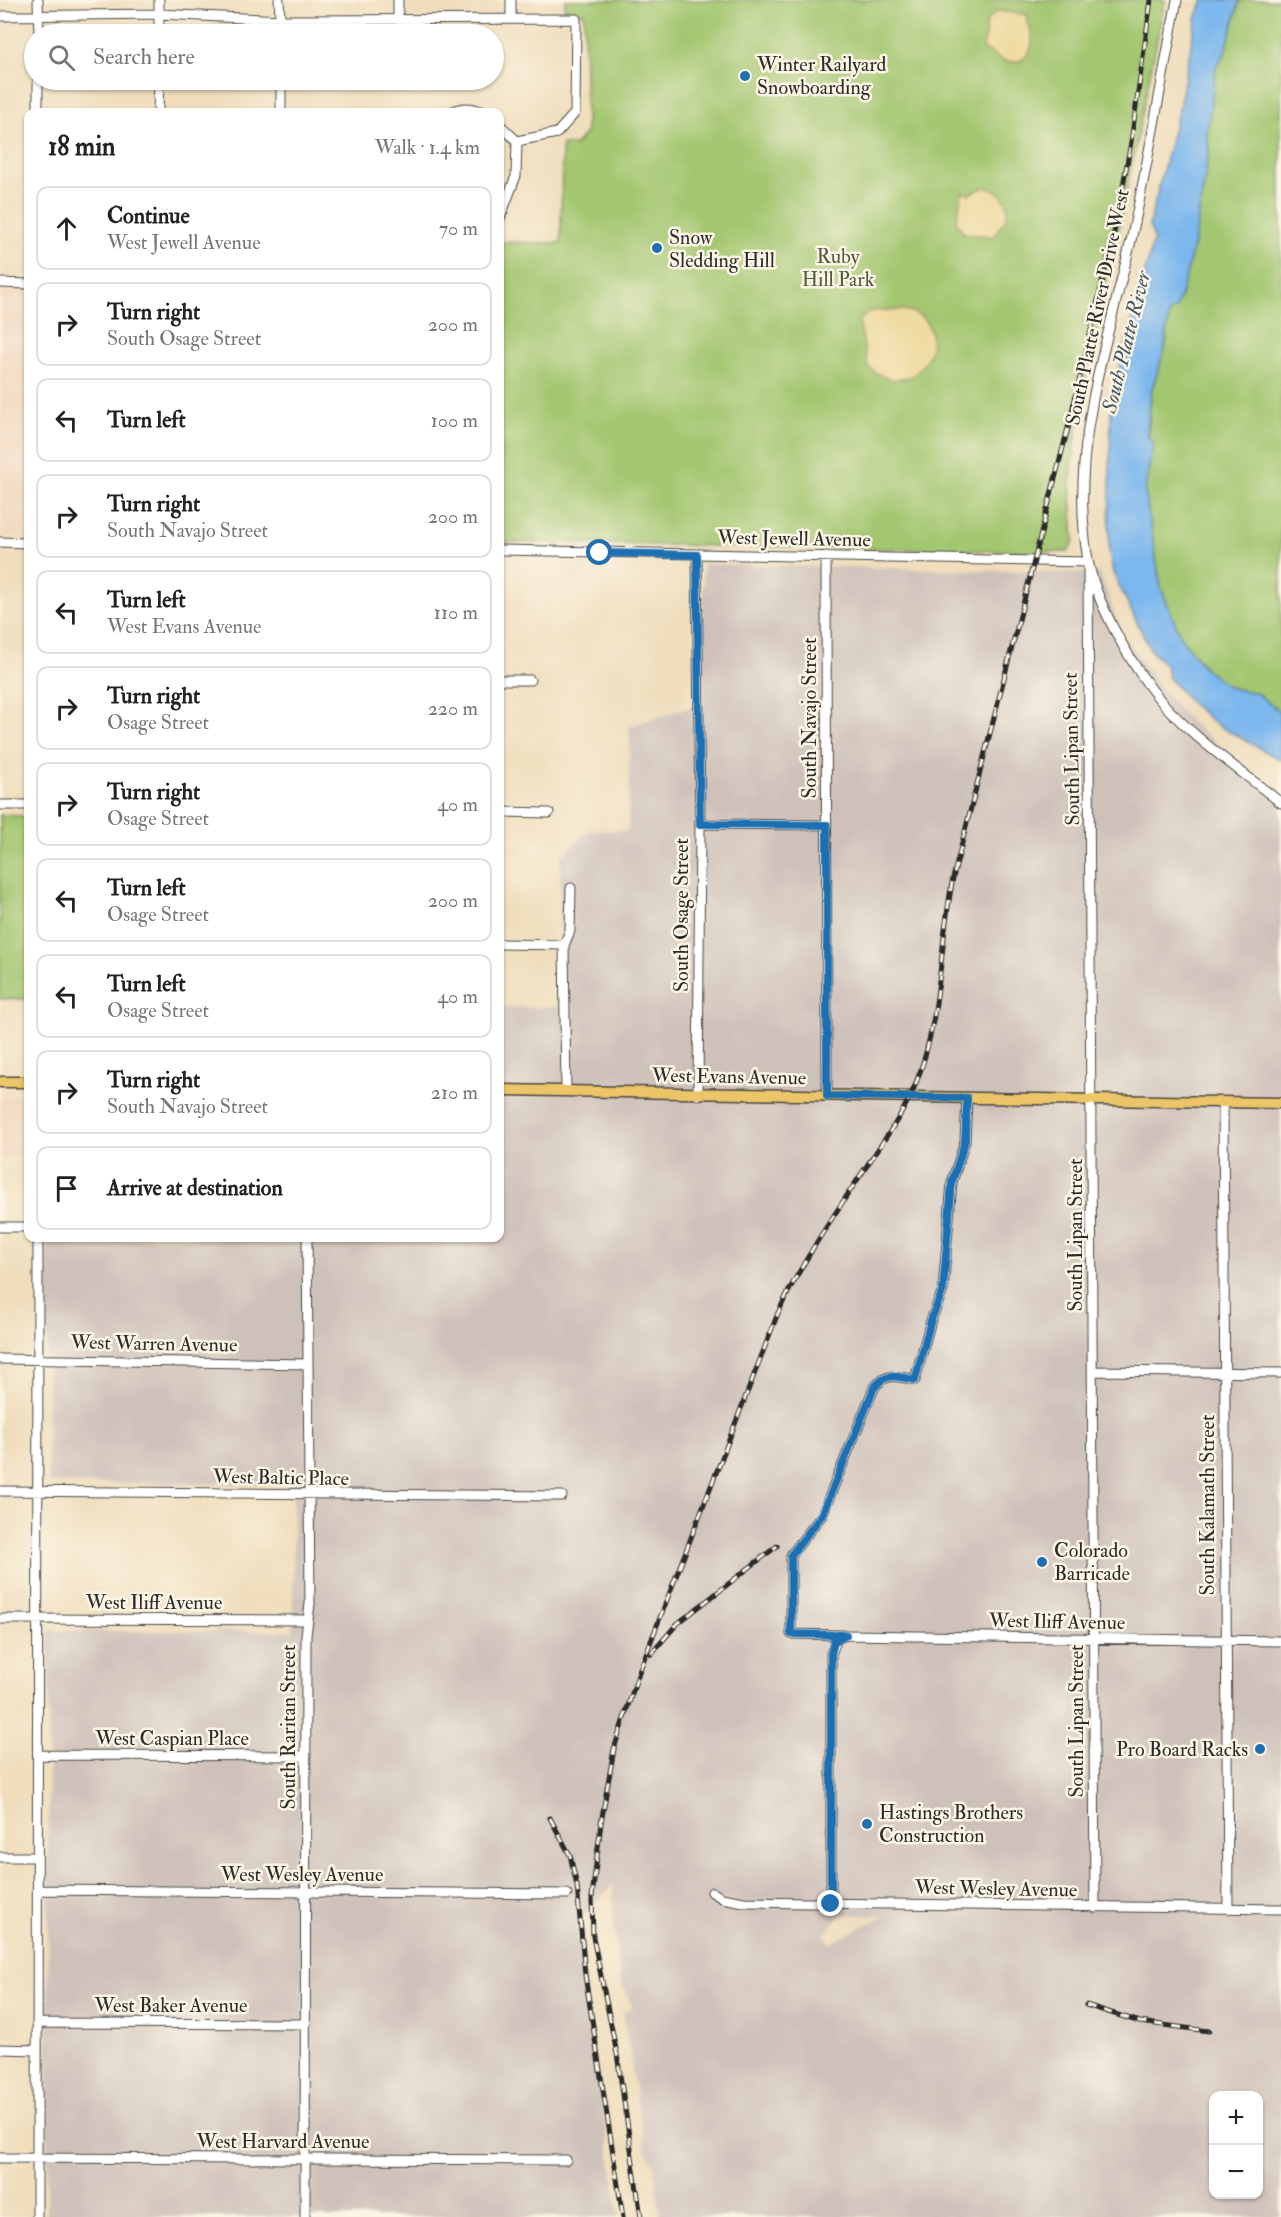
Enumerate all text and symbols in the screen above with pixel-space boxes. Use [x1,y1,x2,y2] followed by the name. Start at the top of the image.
[24,24,504,90] search box
[45,41,78,74] icon: search
[93,43,195,71] text: Search here
[756,52,887,100] place label: Winter Railyard Snowboarding
[738,69,752,83] marker: Winter Railyard Snowboarding
[48,131,115,163] text: 18 min
[375,135,480,160] text: Walk · 1.4 km
[1060,187,1134,427] street label: South Platte River Drive West
[107,202,190,230] text: Continue
[50,212,83,245] icon: ahead
[439,216,478,241] text: 70 m
[669,225,775,273] place label: Snow Sledding Hill
[107,230,261,255] text: West Jewell Avenue
[650,241,664,255] marker: Snow Sledding Hill
[802,244,875,292] park label: Ruby Hill Park
[1096,268,1156,416] water label: South Platte River
[107,298,200,326] text: Turn right
[50,308,83,341] icon: right
[428,312,478,337] text: 200 m
[107,326,261,351] text: South Osage Street
[50,404,83,437] icon: left
[107,406,186,434] text: Turn left
[431,408,478,433] text: 100 m
[107,490,200,518] text: Turn right
[50,500,83,533] icon: right
[428,504,478,529] text: 200 m
[107,518,268,543] text: South Navajo Street
[716,525,871,552] street label: West Jewell Avenue
[586,539,612,565] route start
[107,586,186,614] text: Turn left
[50,596,83,629] icon: left
[434,600,478,625] text: 110 m
[107,614,261,639] text: West Evans Avenue
[797,637,822,799] street label: South Navajo Street
[1058,672,1086,826] street label: South Lipan Street
[107,682,200,710] text: Turn right
[50,692,83,725] icon: right
[428,696,478,721] text: 220 m
[107,710,209,735] text: Osage Street
[107,778,200,806] text: Turn right
[50,788,83,821] icon: right
[437,792,478,817] text: 40 m
[107,806,209,831] text: Osage Street
[669,837,694,992] street label: South Osage Street
[107,874,186,902] text: Turn left
[50,884,83,917] icon: left
[428,888,478,913] text: 200 m
[107,902,209,927] text: Osage Street
[107,970,186,998] text: Turn left
[50,980,83,1013] icon: left
[437,984,478,1009] text: 40 m
[107,998,209,1023] text: Osage Street
[651,1063,806,1090] street label: West Evans Avenue
[107,1066,200,1094] text: Turn right
[50,1076,83,1109] icon: right
[431,1080,478,1105] text: 210 m
[107,1094,268,1119] text: South Navajo Street
[1063,1158,1089,1312] street label: South Lipan Street
[50,1172,83,1205] icon: arrive
[107,1174,283,1202] text: Arrive at destination
[69,1330,238,1357] street label: West Warren Avenue
[1195,1414,1220,1595] street label: South Kalamath Street
[212,1464,349,1491] street label: West Baltic Place
[1054,1538,1130,1586] place label: Colorado Barricade
[1035,1555,1049,1569] marker: Colorado Barricade
[85,1590,222,1615] street label: West Iliff Avenue
[988,1608,1125,1635] street label: West Iliff Avenue
[276,1644,301,1809] street label: South Raritan Street
[1064,1644,1090,1798] street label: South Lipan Street
[94,1726,249,1752] street label: West Caspian Place
[1116,1737,1248,1762] place label: Pro Board Racks
[1253,1742,1267,1756] marker: Pro Board Racks
[879,1800,1023,1848] place label: Hastings Brothers Construction
[860,1817,874,1831] marker: Hastings Brothers Construction
[220,1862,383,1887] street label: West Wesley Avenue
[914,1875,1077,1902] street label: West Wesley Avenue
[817,1890,843,1916] route end
[94,1993,247,2018] street label: West Baker Avenue
[1209,2091,1263,2199] map controls
[1209,2091,1263,2145] button: +
[196,2129,369,2154] street label: West Harvard Avenue
[1209,2145,1263,2199] button: −

